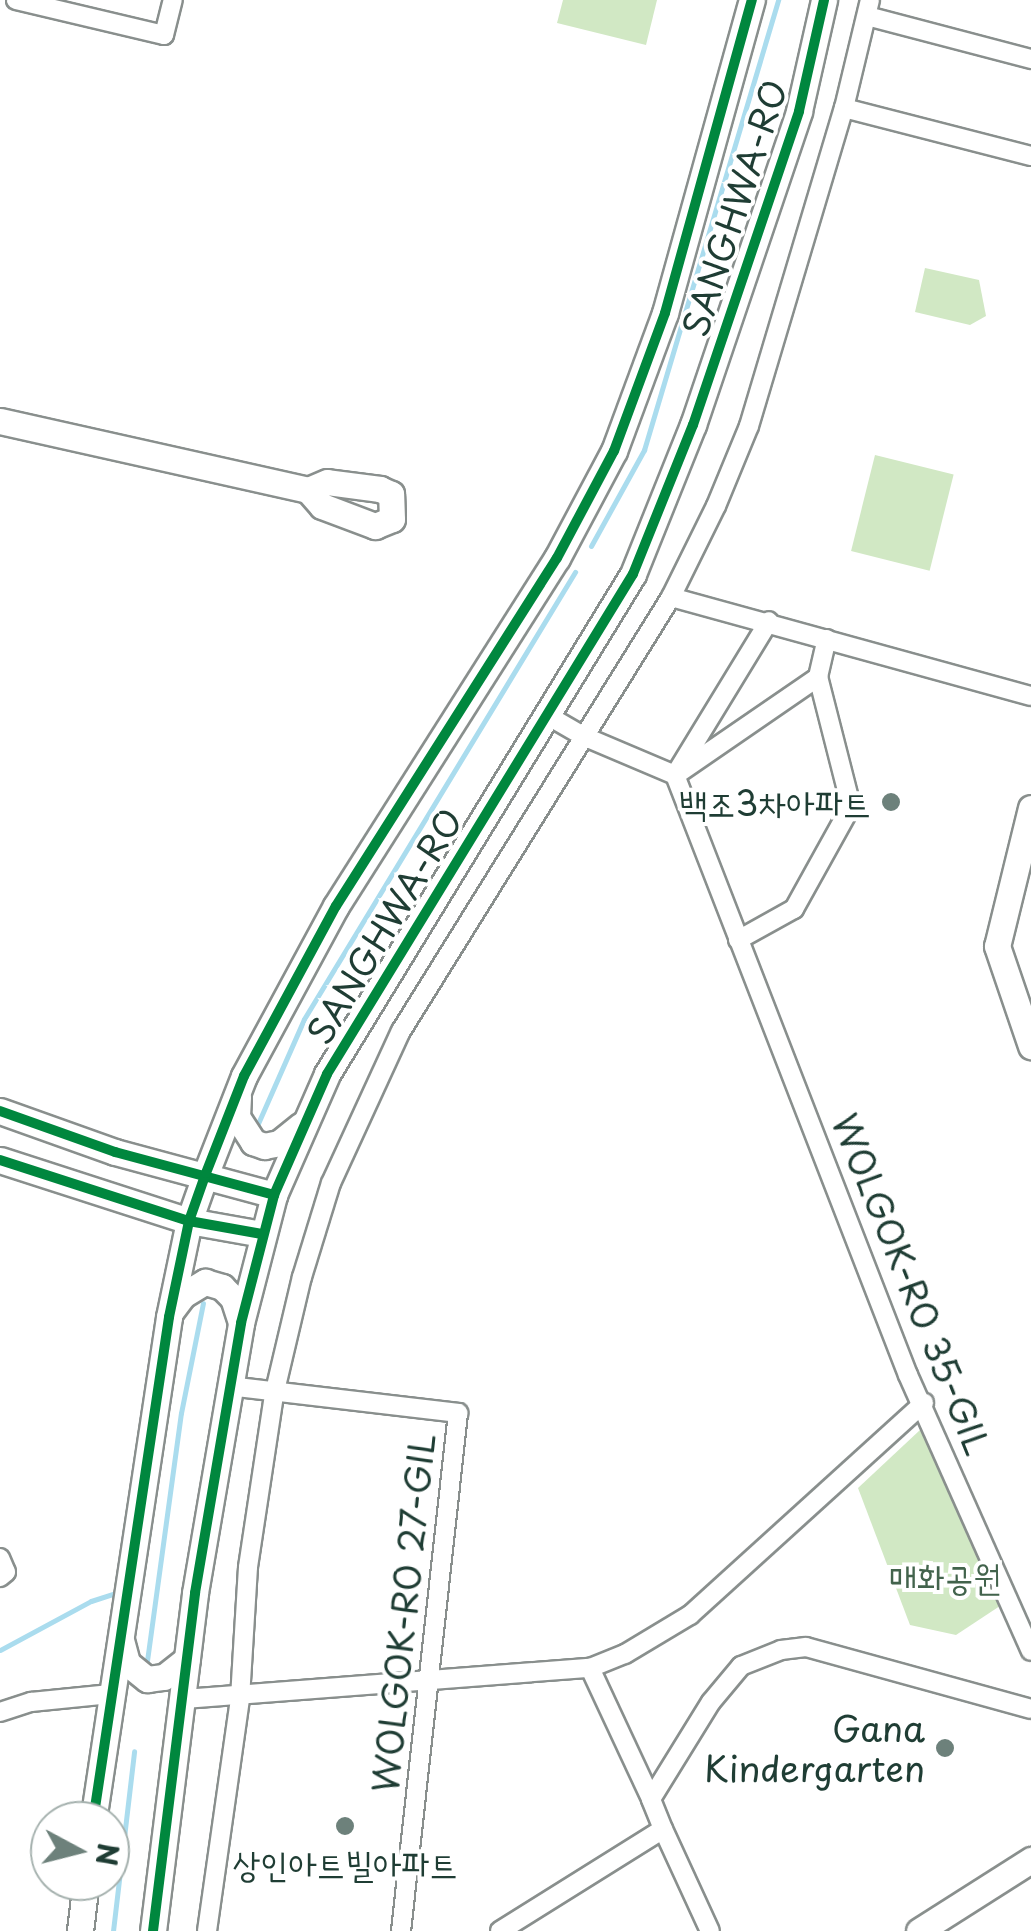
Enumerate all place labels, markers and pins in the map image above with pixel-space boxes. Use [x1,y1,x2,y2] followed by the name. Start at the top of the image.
[679,781,871,823] place label: 백조3차아파트
[880,791,902,813] marker: 백조3차아파트
[704,1707,925,1789] place label: Gana Kindergarten
[934,1737,956,1759] marker: Gana Kindergarten
[334,1815,356,1837] marker: 상인아트빌아파트
[232,1842,458,1884] place label: 상인아트빌아파트

